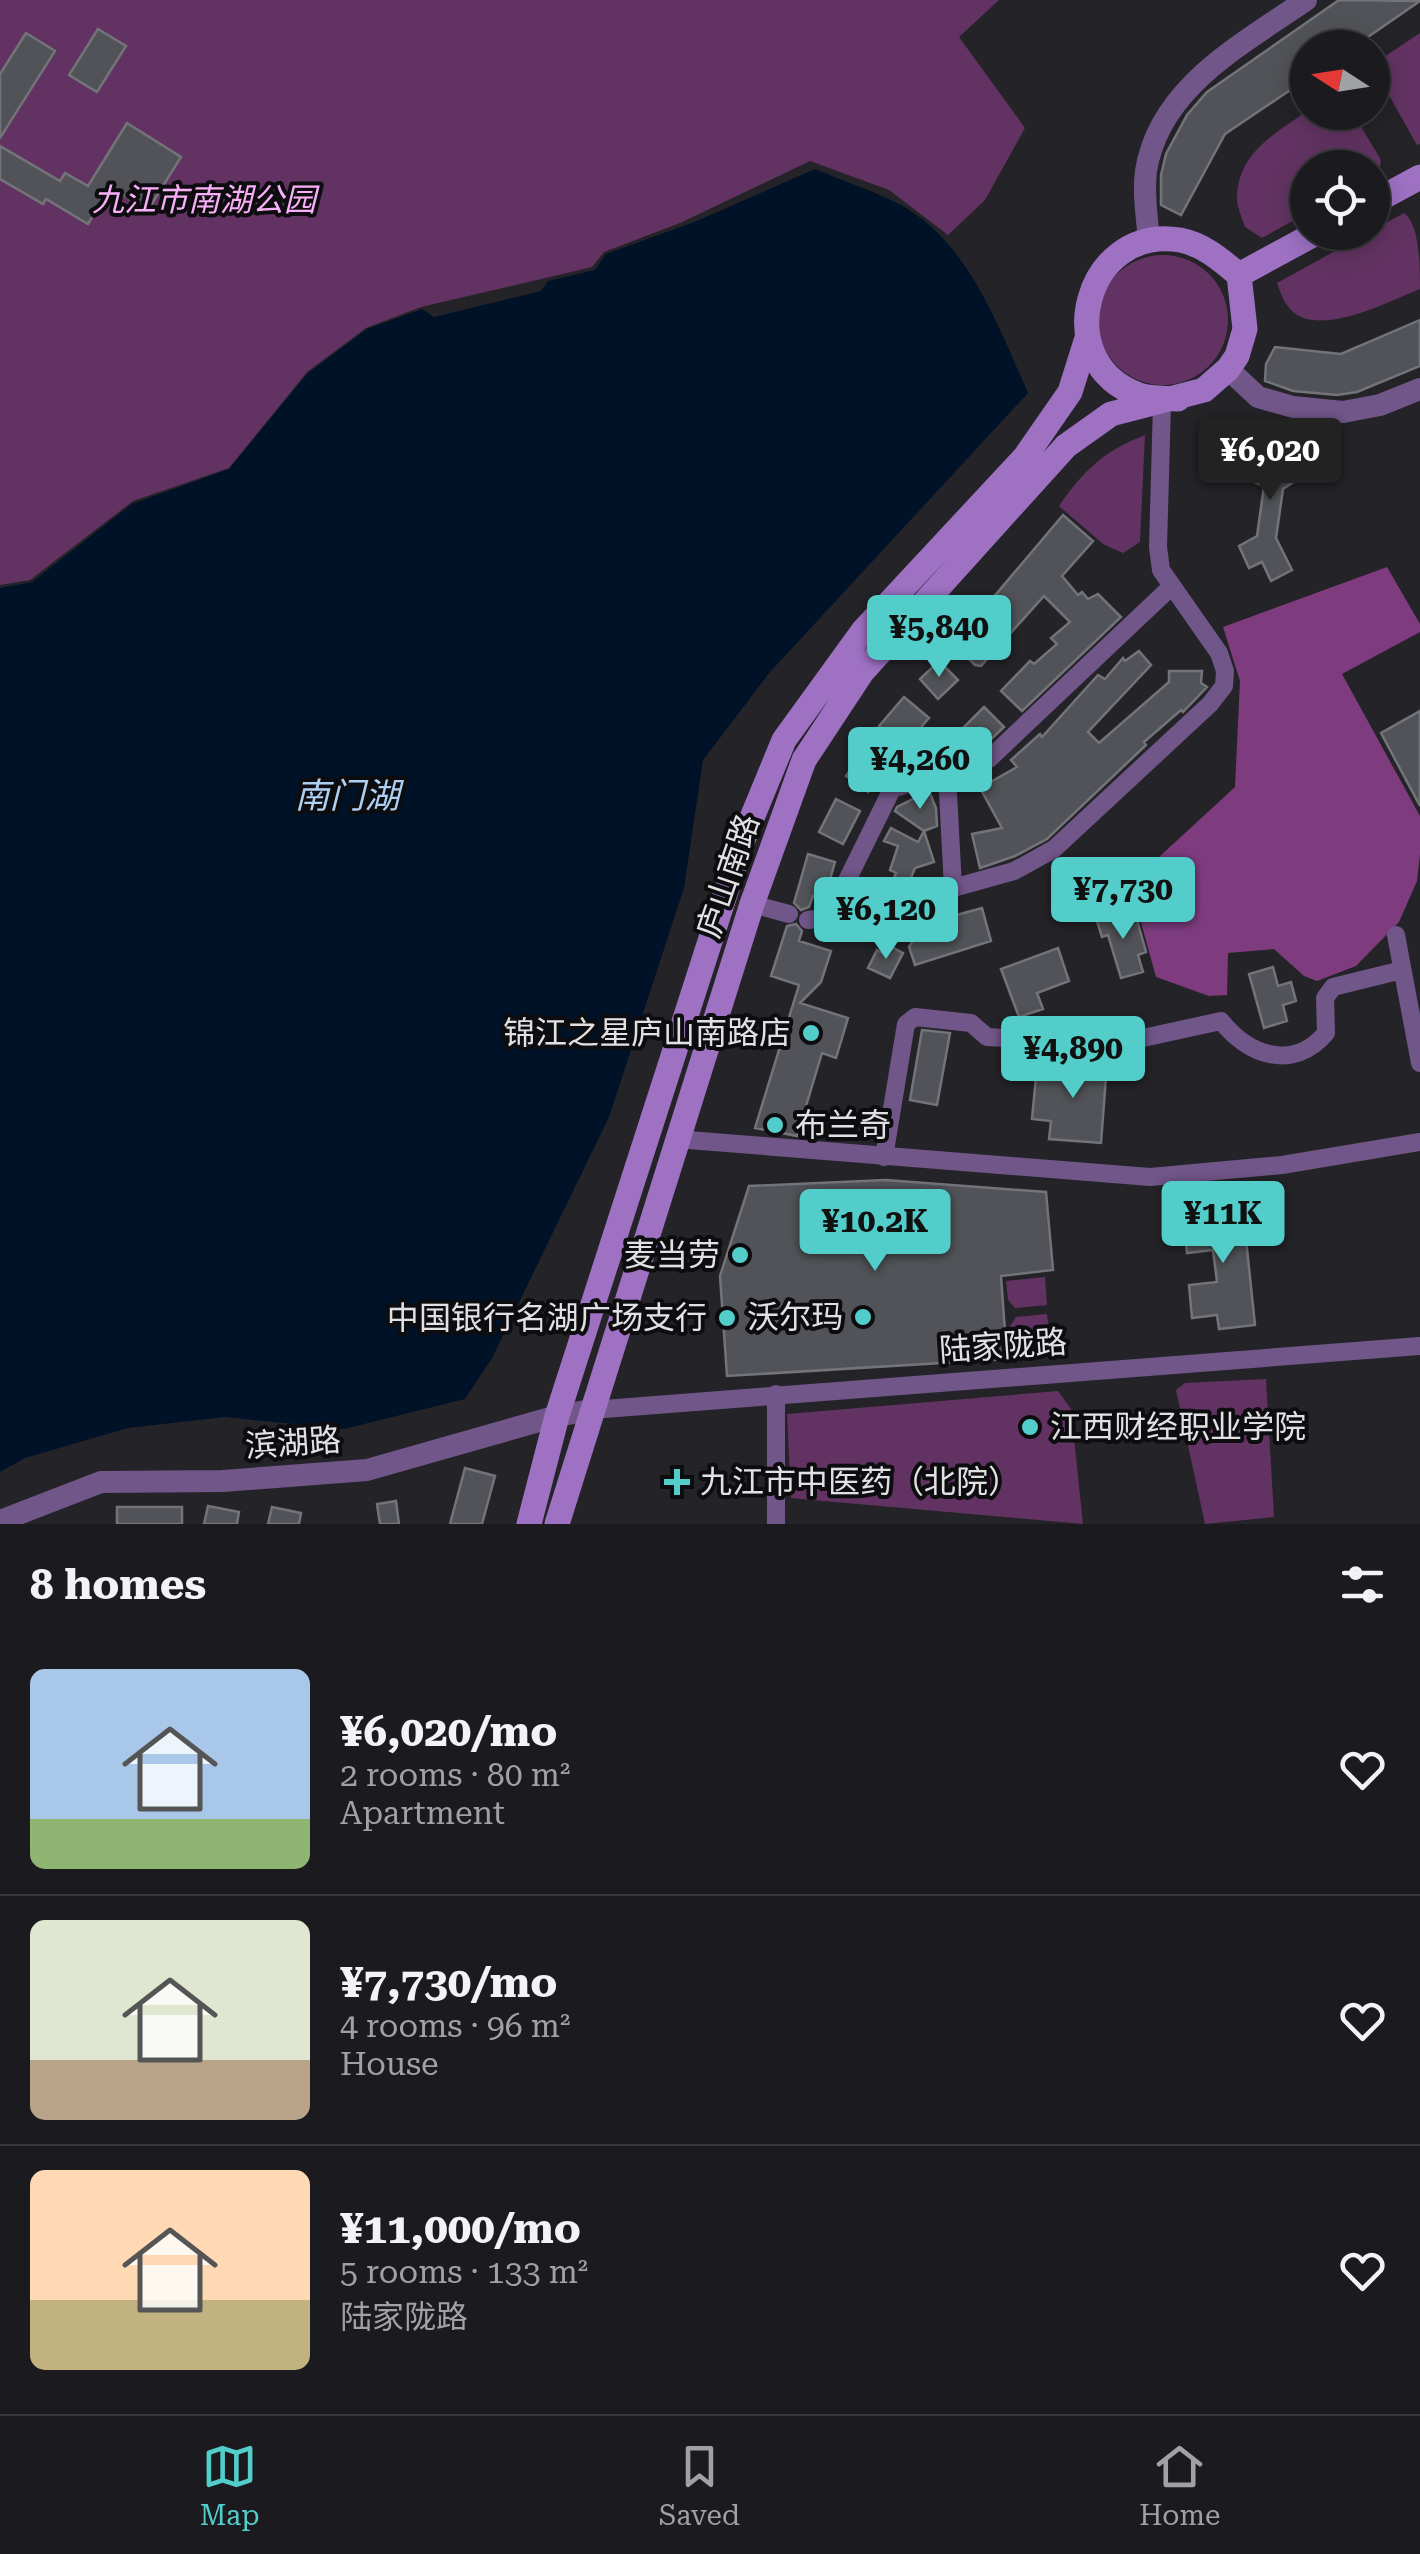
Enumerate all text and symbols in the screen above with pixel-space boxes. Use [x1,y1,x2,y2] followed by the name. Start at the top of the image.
[1290,30,1390,130] north arrow
[1290,30,1390,250] map controls
[1290,150,1390,250] button: locate
[92,181,320,219] park label: 九江市南湖公园
[1189,418,1351,503] pin: ¥6,020
[1220,431,1320,469] text: ¥6,020
[858,595,1020,680] pin: ¥5,840
[889,608,989,646] text: ¥5,840
[839,727,1001,812] pin: ¥4,260
[870,740,970,778] text: ¥4,260
[294,776,404,817] water label: 南门湖
[689,809,767,943] street label: 庐山南路
[1042,857,1204,942] pin: ¥7,730
[1073,870,1173,908] text: ¥7,730
[805,877,967,962] pin: ¥6,120
[836,890,936,928] text: ¥6,120
[503,1014,791,1052] place label: 锦江之星庐山南路店
[992,1016,1154,1101] pin: ¥4,890
[800,1022,822,1044] marker: 锦江之星庐山南路店
[1023,1029,1123,1067] text: ¥4,890
[795,1106,891,1144] place label: 布兰奇
[764,1114,786,1136] marker: 布兰奇
[1164,1181,1282,1266] pin: ¥11K
[794,1189,956,1274] pin: ¥10.2K
[1184,1194,1262,1232] text: ¥11K
[822,1202,928,1240] text: ¥10.2K
[624,1236,720,1274] place label: 麦当劳
[729,1244,751,1266] marker: 麦当劳
[747,1298,843,1336] place label: 沃尔玛
[387,1299,707,1337] place label: 中国银行名湖广场支行
[852,1306,874,1328] marker: 沃尔玛
[716,1307,738,1329] marker: 中国银行名湖广场支行
[938,1323,1068,1369] street label: 陆家陇路
[1050,1408,1306,1446] place label: 江西财经职业学院
[1019,1416,1041,1438] marker: 江西财经职业学院
[244,1421,342,1465] street label: 滨湖路
[700,1463,1020,1501] place label: 九江市中医药（北院）
[664,1469,690,1495] marker: 九江市中医药（北院）
[1335,1557,1390,1612] icon: filters
[30,1560,206,1609] text: 8 homes
[340,1707,557,1756] text: ¥6,020/mo
[110,1709,230,1829] icon: home
[1335,1742,1390,1797] icon: heart
[340,1756,570,1794] text: 2 rooms · 80 m²
[340,1794,505,1832] text: Apartment
[340,1958,557,2007] text: ¥7,730/mo
[110,1960,230,2080] icon: home
[1335,1993,1390,2048] icon: heart
[340,2007,570,2045] text: 4 rooms · 96 m²
[340,2045,439,2083] text: House
[340,2204,581,2253] text: ¥11,000/mo
[110,2210,230,2330] icon: home
[1335,2243,1390,2298] icon: heart
[340,2253,588,2291] text: 5 rooms · 133 m²
[340,2298,468,2336] text: 陆家陇路
[200,2439,260,2532] tab: Map
[659,2439,740,2532] tab: Saved
[1139,2439,1220,2532] tab: Home

